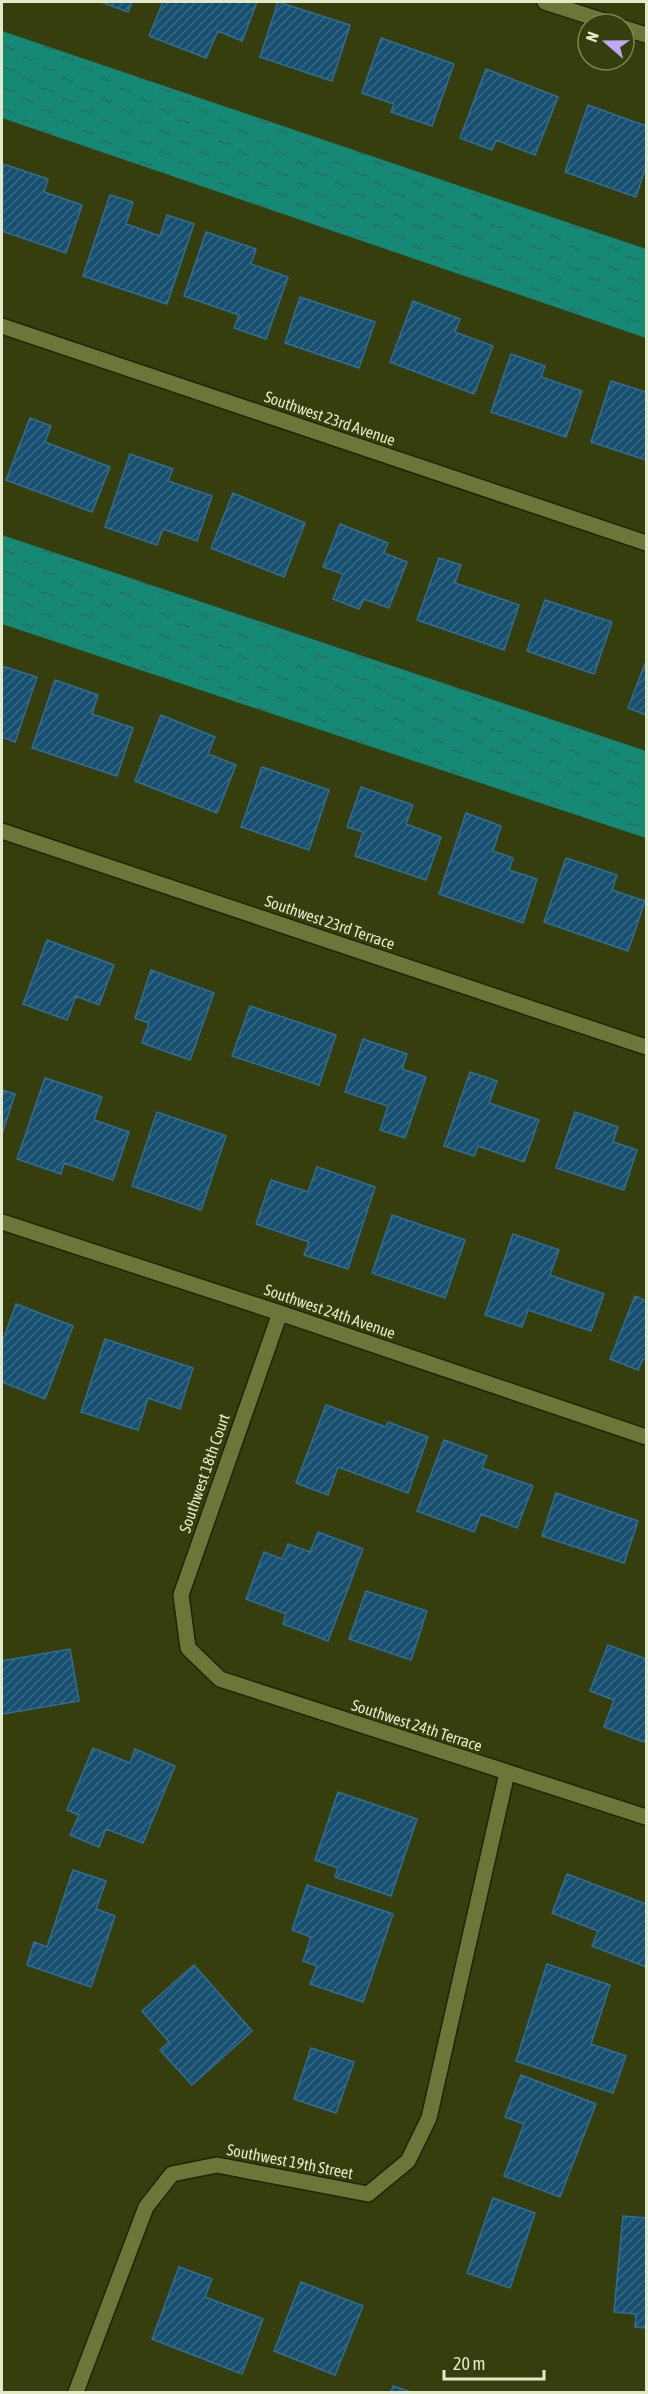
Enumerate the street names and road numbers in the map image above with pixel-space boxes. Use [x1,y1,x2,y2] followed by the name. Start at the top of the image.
[262,387,398,449] street label: Southwest 23rd Avenue
[263,891,397,953] street label: Southwest 23rd Terrace
[262,1280,398,1342] street label: Southwest 24th Avenue
[175,1411,233,1535] street label: Southwest 18th Court
[349,1695,485,1755] street label: Southwest 24th Terrace
[225,2140,355,2182] street label: Southwest 19th Street

